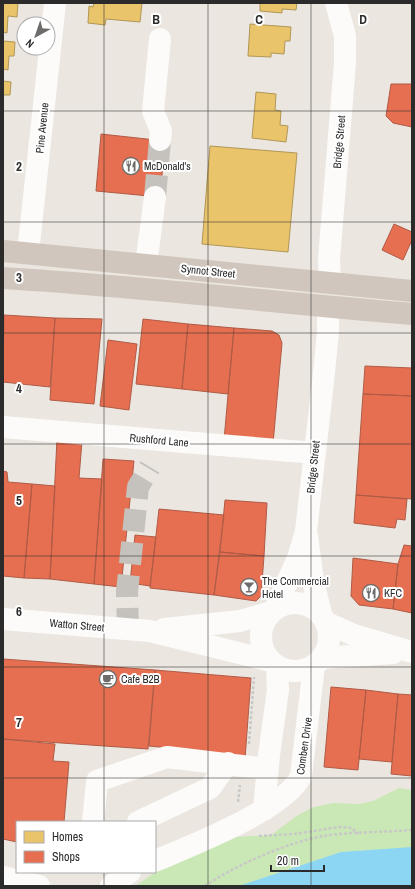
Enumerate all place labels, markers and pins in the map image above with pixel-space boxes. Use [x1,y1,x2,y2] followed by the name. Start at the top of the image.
[121,156,141,176] restaurant icon: McDonald's
[144,159,191,173] place label: McDonald's
[262,574,329,601] place label: The Commercial Hotel
[239,577,259,597] bar icon: The Commercial Hotel
[361,583,381,603] restaurant icon: KFC
[384,586,403,600] place label: KFC
[98,669,118,689] cafe icon: Cafe B2B
[121,672,160,686] place label: Cafe B2B

